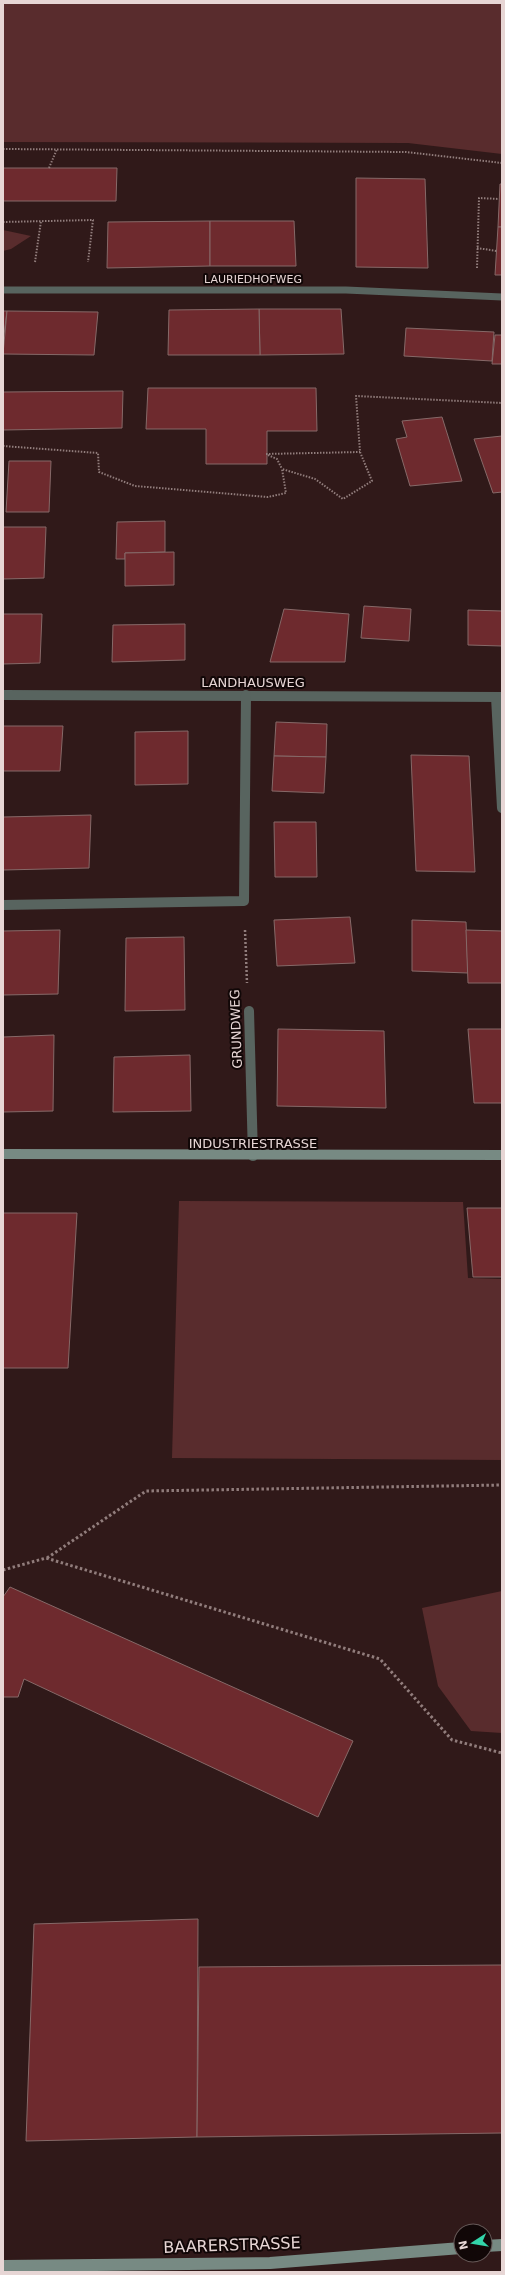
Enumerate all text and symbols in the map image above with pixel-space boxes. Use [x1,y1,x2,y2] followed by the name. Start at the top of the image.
[204,273,302,286] street label: LAURIEDHOFWEG
[201,675,305,690] street label: LANDHAUSWEG
[227,989,245,1069] street label: GRUNDWEG
[189,1136,317,1151] street label: INDUSTRIESTRASSE
[453,2223,493,2263] north arrow
[163,2233,301,2257] street label: BAARERSTRASSE
[456,2239,471,2251] text: N

